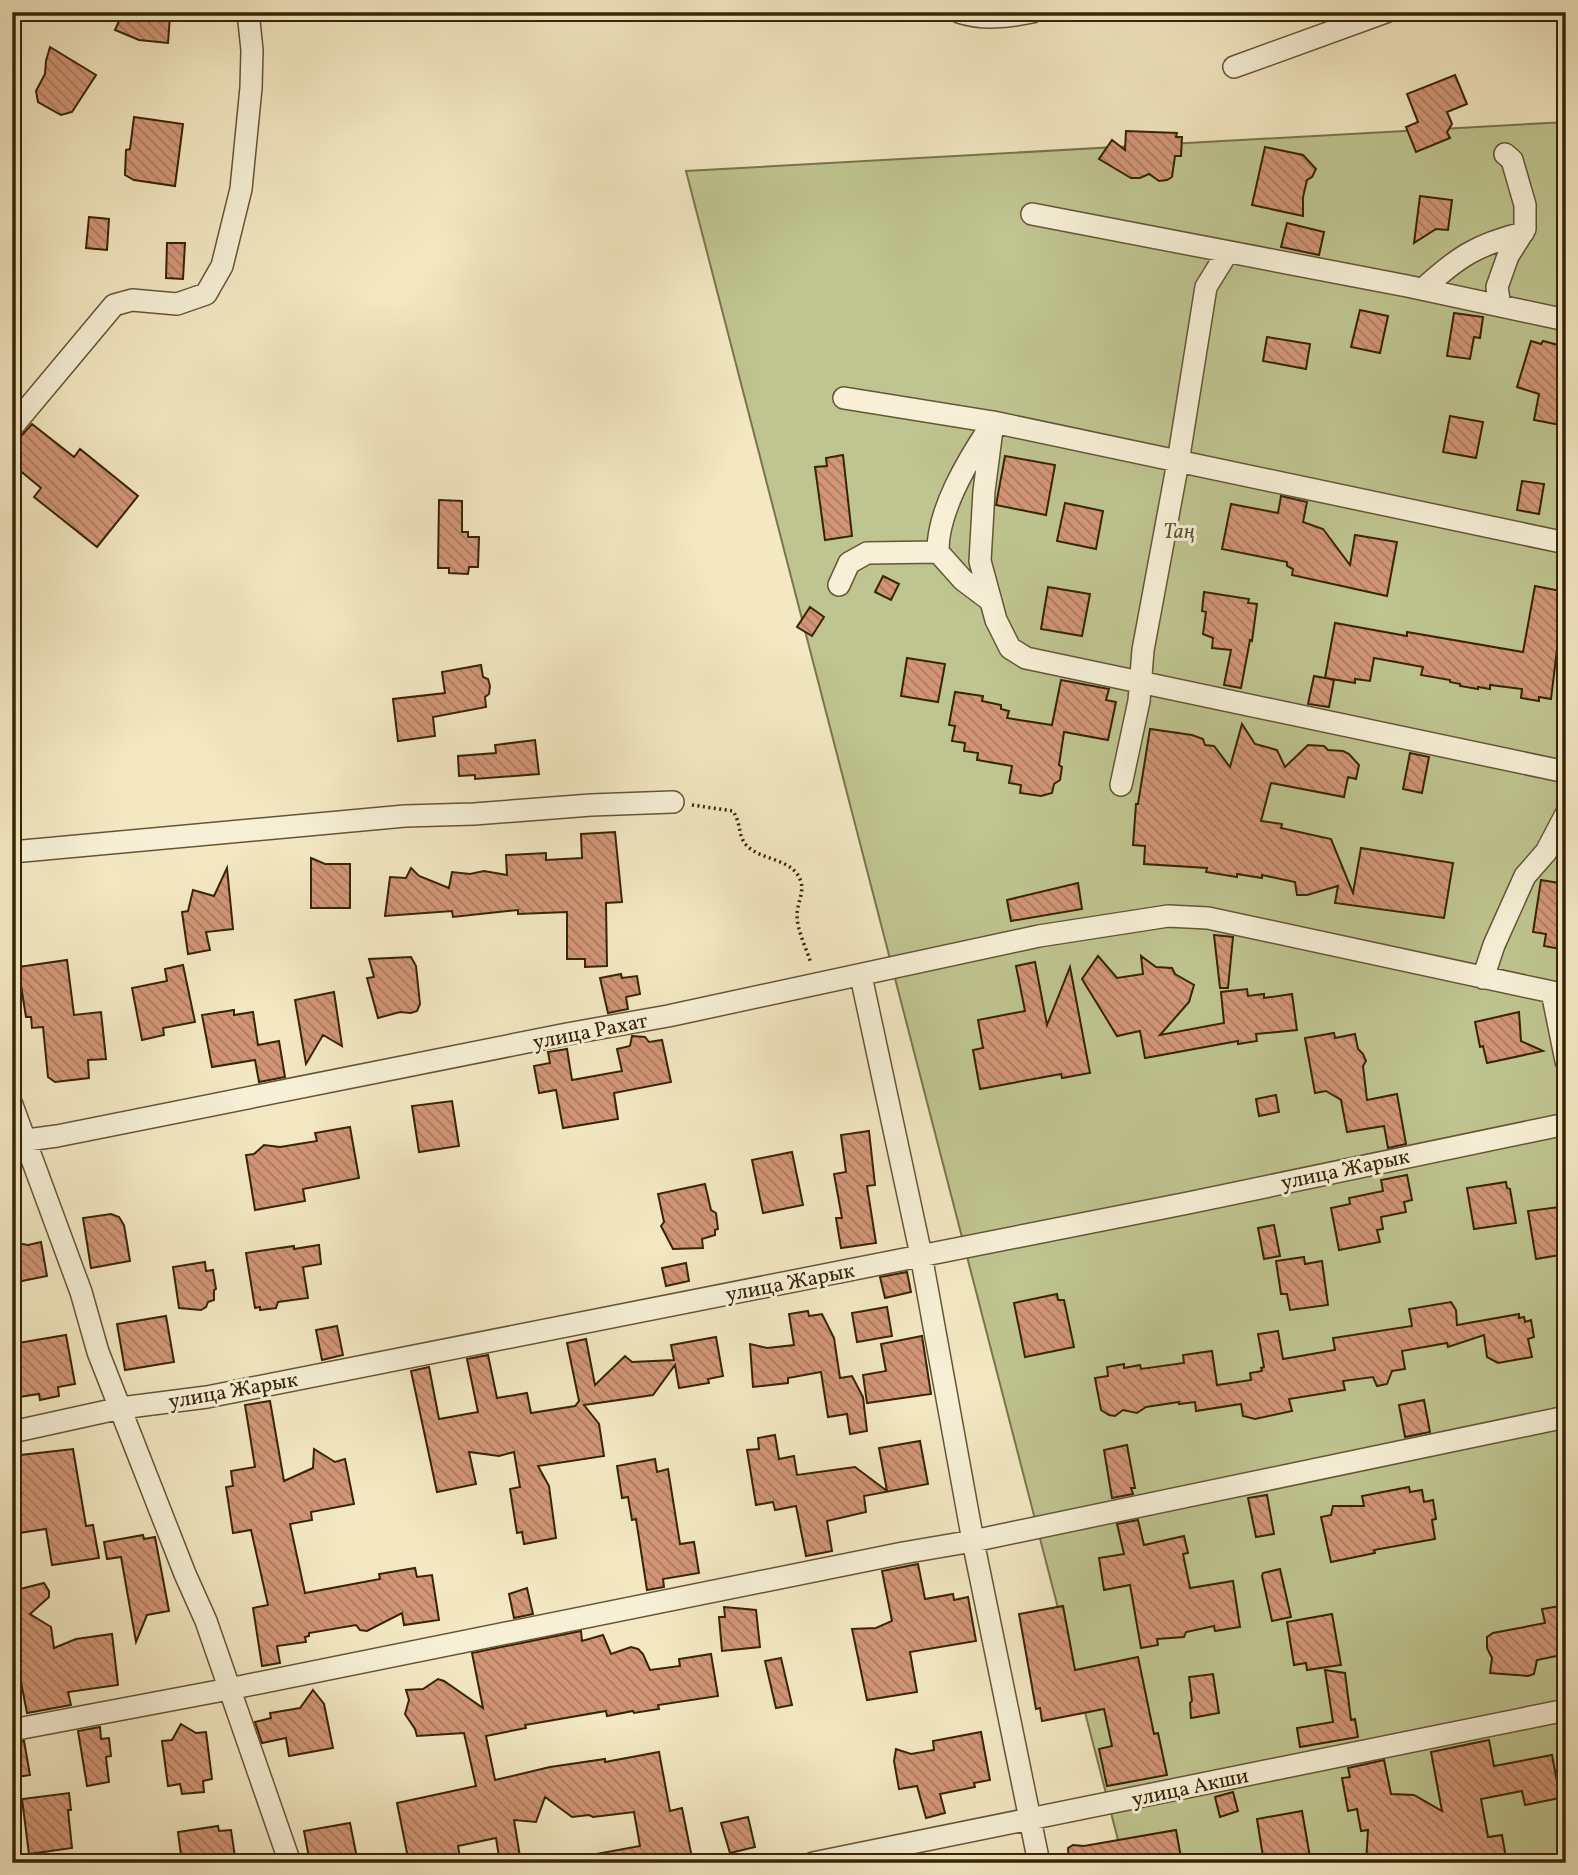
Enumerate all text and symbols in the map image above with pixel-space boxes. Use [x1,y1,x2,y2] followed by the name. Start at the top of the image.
[1163,518,1195,547] park label: Таң
[531,1007,650,1058] street label: улица Рахат
[1278,1143,1412,1198] street label: улица Жарык
[723,1257,857,1310] street label: улица Жарык
[166,1366,300,1417] street label: улица Жарык
[1129,1762,1252,1815] street label: улица Акши

